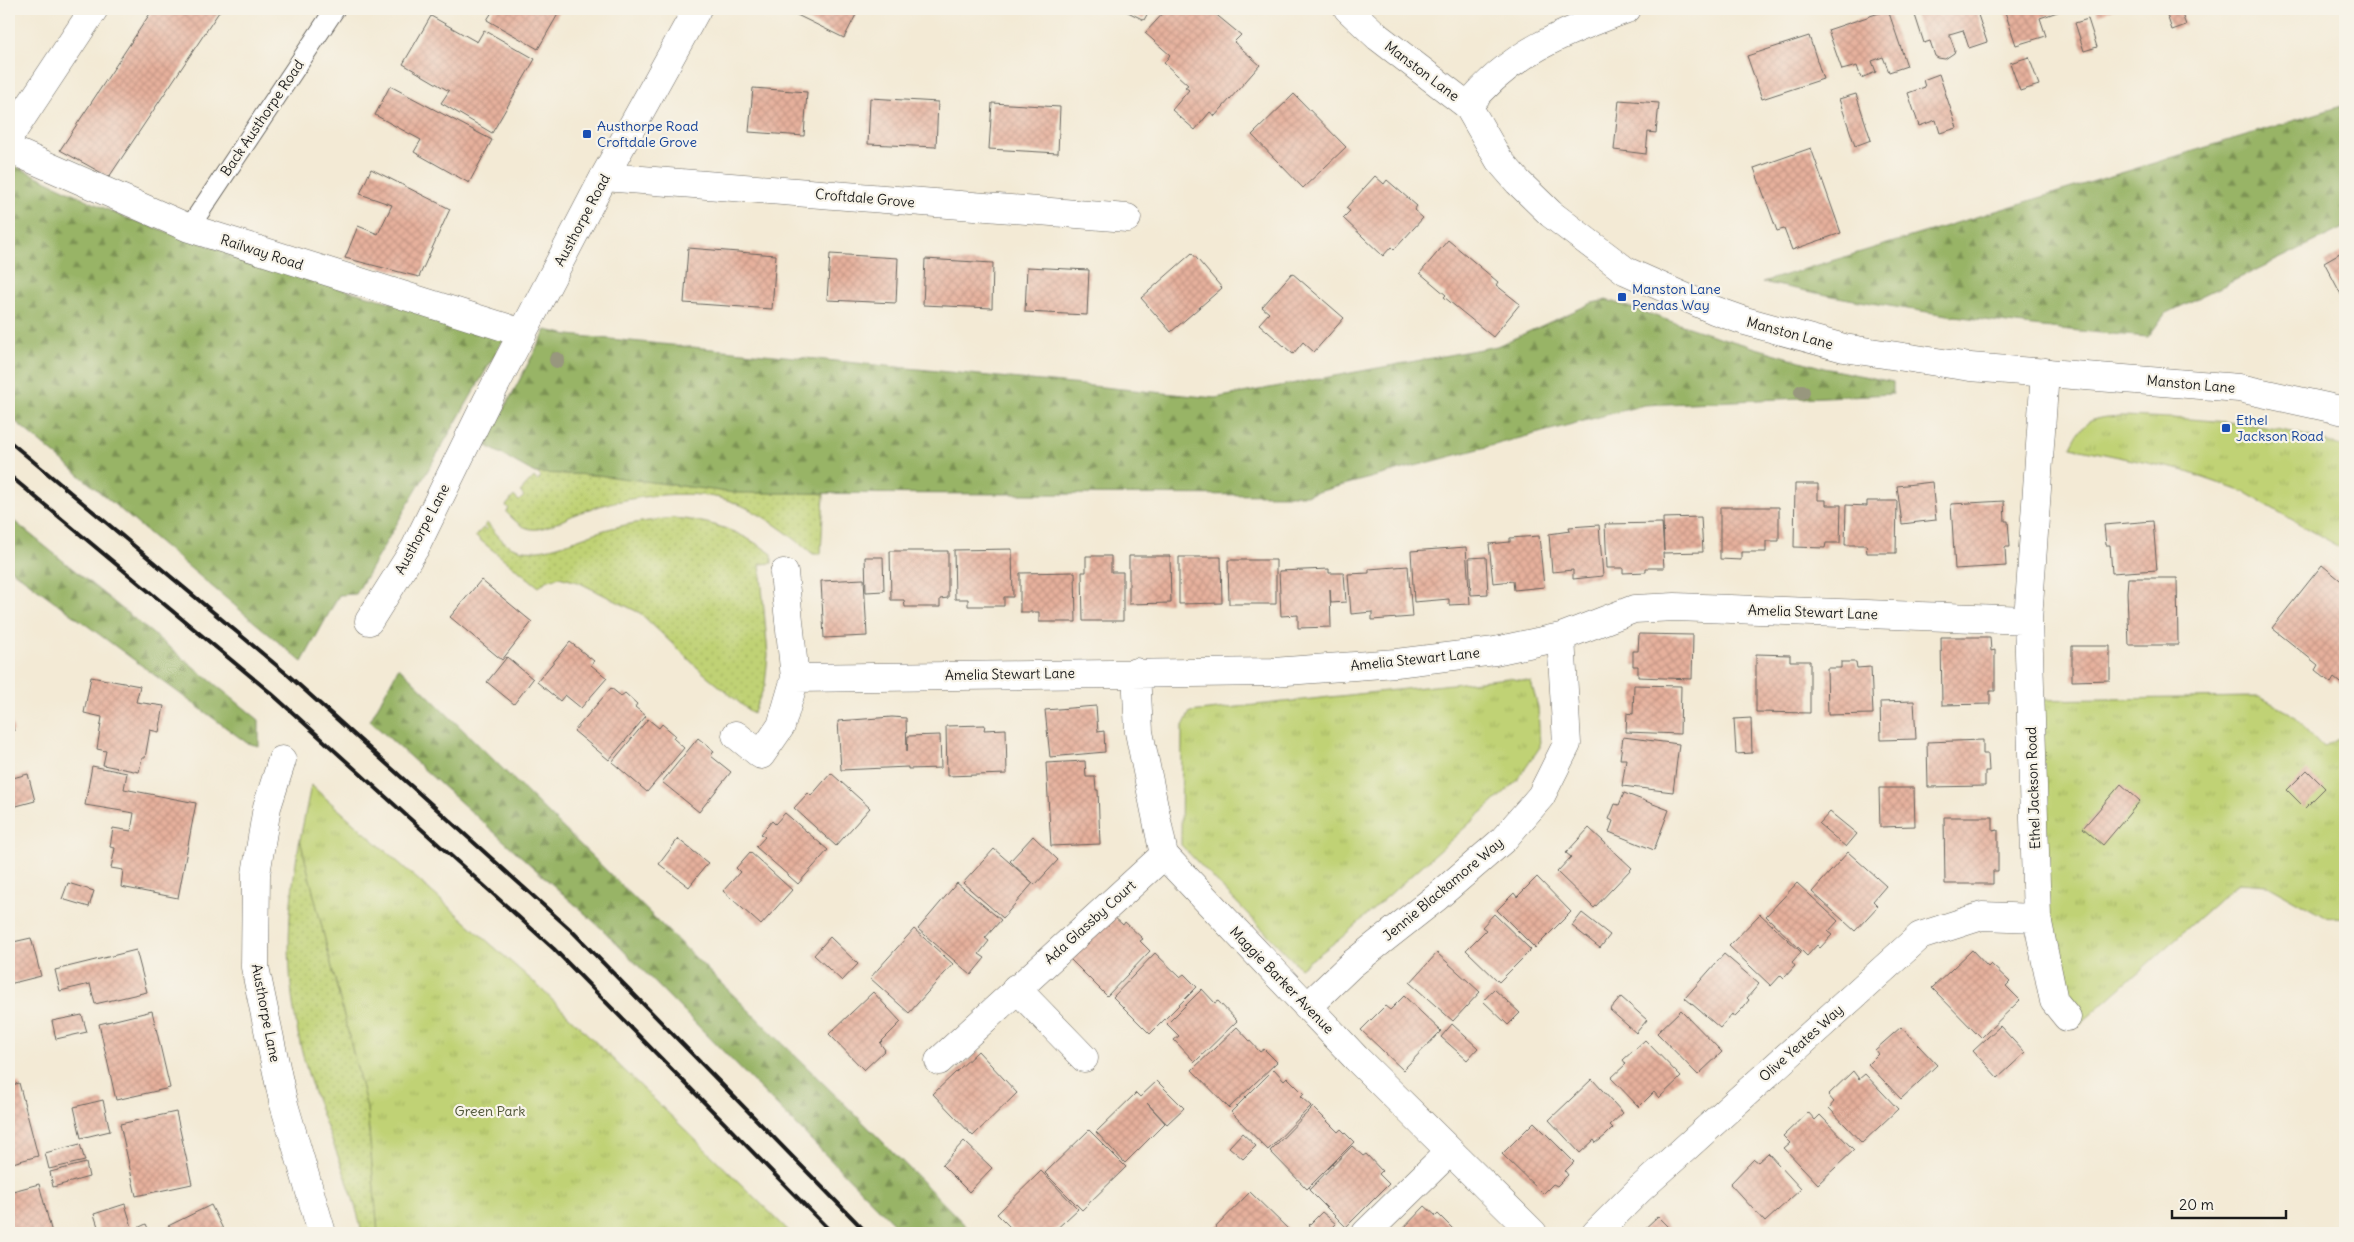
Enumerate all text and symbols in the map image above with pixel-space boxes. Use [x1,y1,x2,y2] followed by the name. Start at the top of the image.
[1381,37,1463,105] street label: Manston Lane
[216,56,308,180] street label: Back Austhorpe Road
[597,117,699,151] place label: Austhorpe Road Croftdale Grove
[581,128,593,140] marker: Austhorpe Road Croftdale Grove
[550,171,614,269] street label: Austhorpe Road
[814,185,916,211] street label: Croftdale Grove
[218,230,306,274] street label: Railway Road
[1632,280,1721,314] place label: Manston Lane Pendas Way
[1616,291,1628,303] marker: Manston Lane Pendas Way
[1745,313,1835,353] street label: Manston Lane
[2146,371,2236,397] street label: Manston Lane
[2236,411,2324,445] place label: Ethel Jackson Road
[2220,422,2232,434] marker: Ethel Jackson Road
[391,481,453,577] street label: Austhorpe Lane
[1748,601,1878,623] street label: Amelia Stewart Lane
[1349,643,1481,675] street label: Amelia Stewart Lane
[945,664,1075,684] street label: Amelia Stewart Lane
[2022,726,2044,850] street label: Ethel Jackson Road
[1379,833,1507,945] street label: Jennie Blackamore Way
[1040,876,1140,968] street label: Ada Glassby Court
[1226,923,1338,1037] street label: Maggie Barker Avenue
[248,962,284,1064] street label: Austhorpe Lane
[1755,1001,1847,1085] street label: Olive Yeates Way
[455,1102,525,1120] park label: Green Park
[2172,1187,2285,1219] scale bar
[2179,1195,2214,1214] text: 20 m

